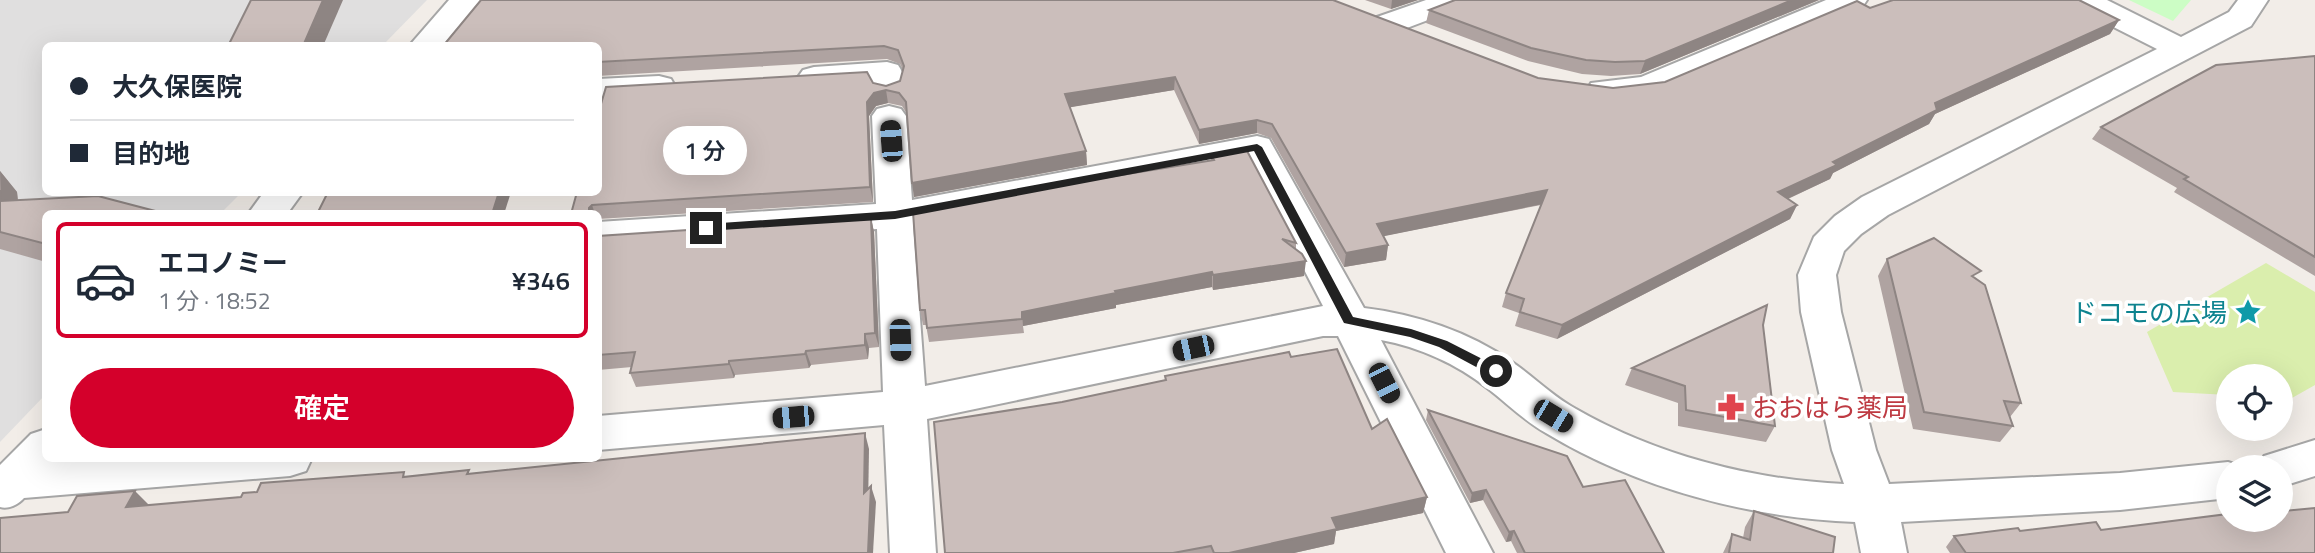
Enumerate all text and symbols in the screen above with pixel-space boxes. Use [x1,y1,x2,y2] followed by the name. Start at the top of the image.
[112,67,242,106] text: 大久保医院
[880,119,903,163] car
[664,126,748,176] callout: 1 分
[685,133,725,168] text: 1 分
[112,134,190,173] text: 目的地
[690,212,722,244] route end
[158,243,288,282] text: エコノミー
[74,249,137,312] icon: car
[512,261,570,300] text: ¥346
[158,283,271,318] text: 1 分 · 18:52
[2071,293,2227,332] place label: ドコモの広場
[2233,297,2263,327] place icon: ドコモの広場
[889,319,912,361] car
[1171,333,1216,363] car
[1480,355,1512,387] route start
[1366,360,1403,406] car
[2216,364,2293,532] map controls
[2216,364,2293,441] button: locate
[70,368,574,448] button: 確定
[1752,388,1908,427] place label: おおはら薬局
[1716,392,1746,422] pharmacy icon: おおはら薬局
[1530,396,1577,436] car
[772,405,815,429] car
[2216,455,2293,532] button: layers

